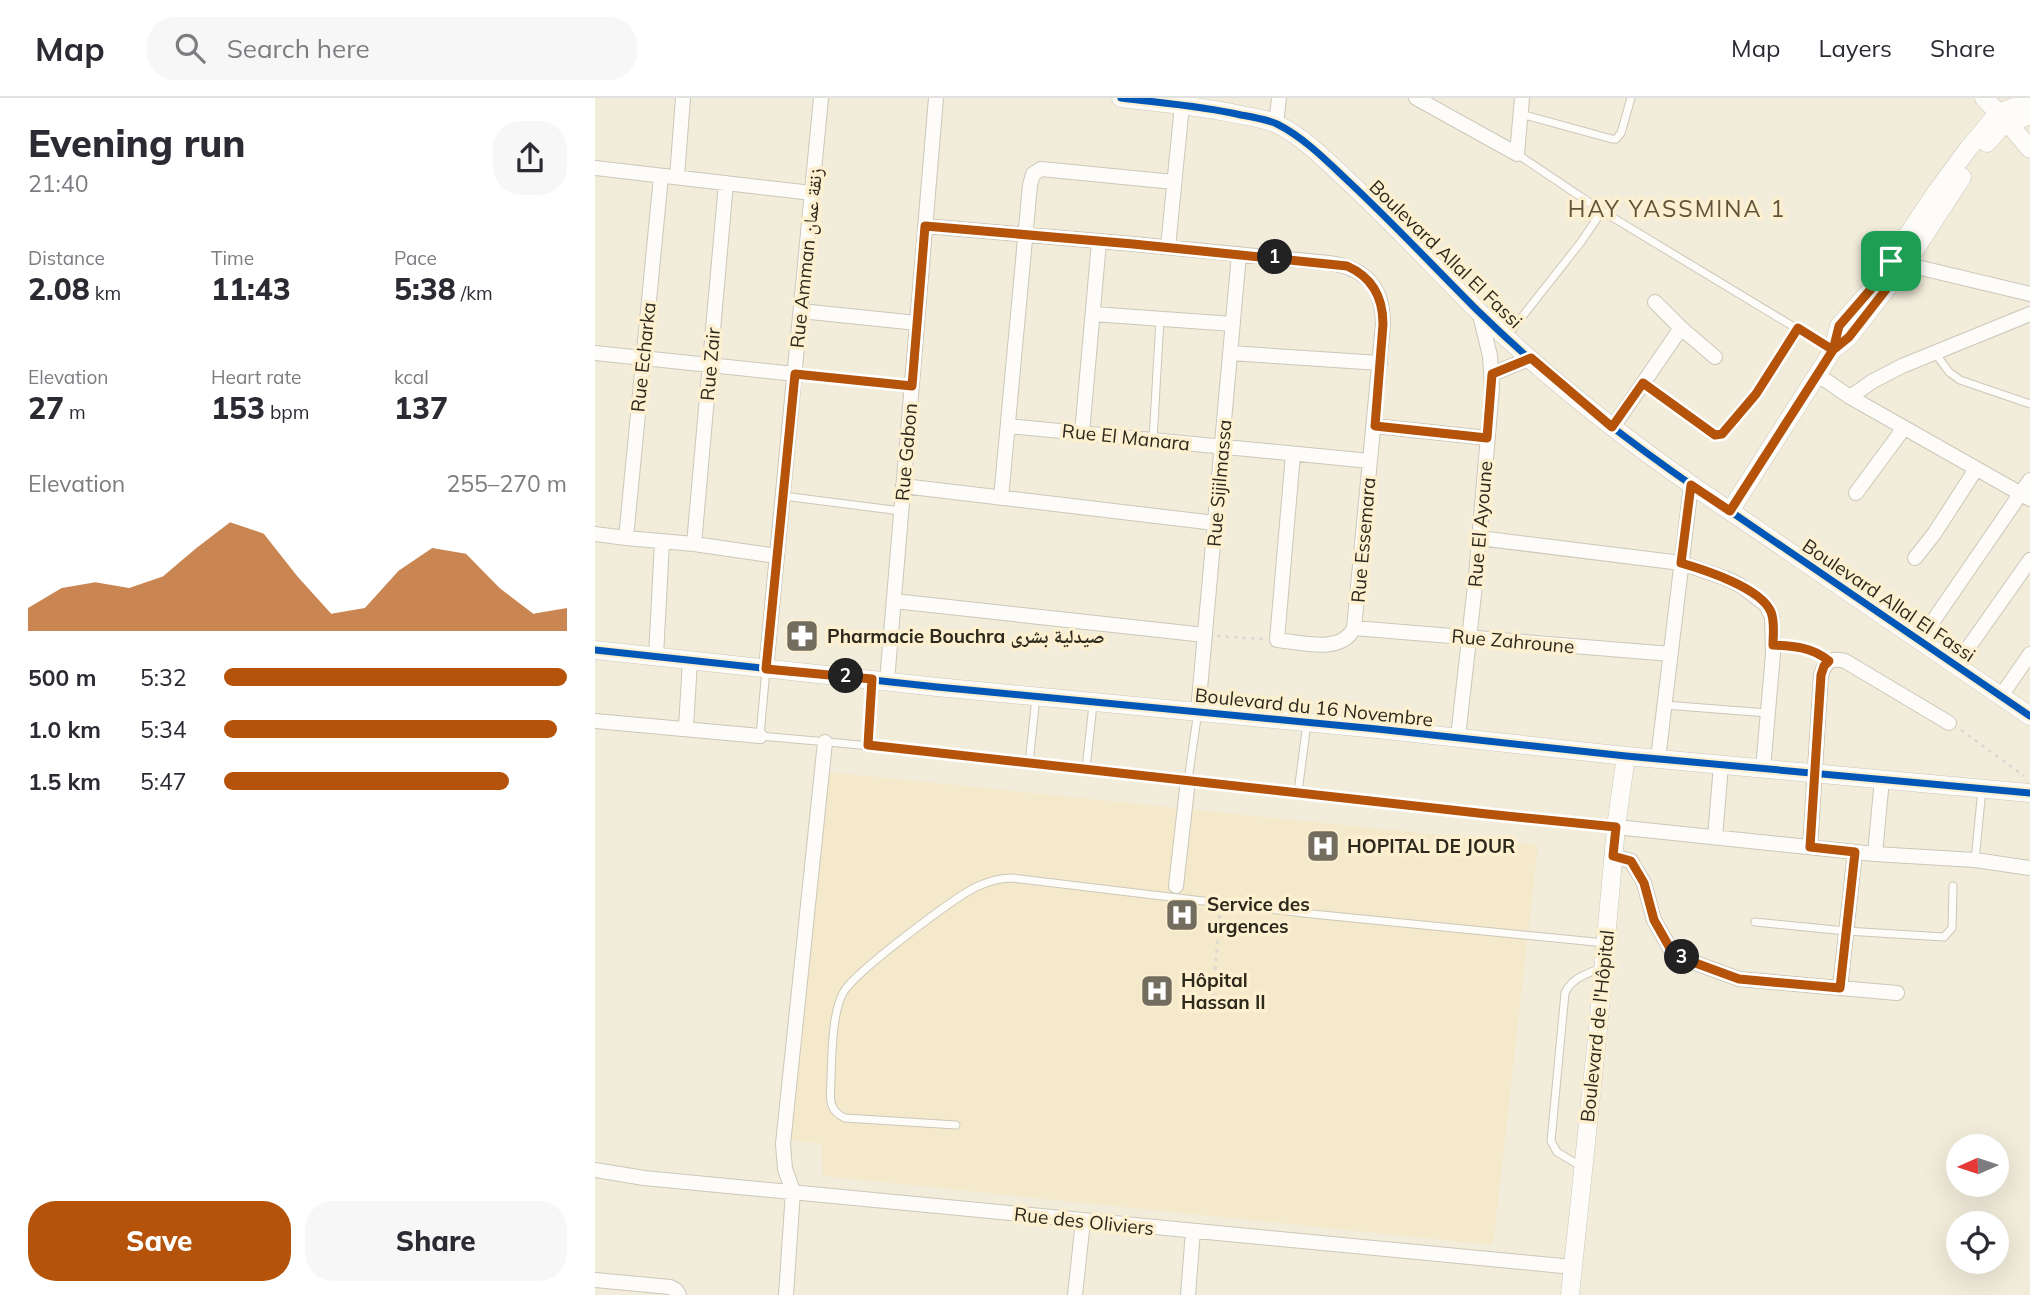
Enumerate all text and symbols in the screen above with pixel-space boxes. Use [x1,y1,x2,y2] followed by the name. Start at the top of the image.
[147,17,637,80] search box
[35,28,105,69] text: Map
[171,29,209,67] icon: search
[227,32,370,65] text: Search here
[1731,33,1780,63] text: Map
[1818,33,1892,63] text: Layers
[1930,33,1995,63] text: Share
[28,119,246,167] text: Evening run
[493,121,567,195] button: share
[785,167,827,349] street label: Rue Amman زنقة عمان
[28,169,88,198] text: 21:40
[1364,175,1528,333] street label: Boulevard Allal El Fassi
[1568,194,1786,223] district label: HAY YASSMINA 1
[1861,231,1921,291] pin
[1257,240,1293,274] pin: 1
[1872,242,1910,280] icon: arrive
[1269,244,1280,268] text: 1
[28,246,105,270] text: Distance
[211,246,254,270] text: Time
[394,246,437,270] text: Pace
[28,270,90,308] text: 2.08
[211,270,291,308] text: 11:43
[394,270,456,308] text: 5:38
[90,281,121,305] text: km
[456,281,493,305] text: /km
[625,301,661,413] street label: Rue Echarka
[695,326,725,402] street label: Rue Zair
[28,365,108,389] text: Elevation
[211,365,301,389] text: Heart rate
[394,365,429,389] text: kcal
[28,389,64,427] text: 27
[211,389,265,427] text: 153
[394,389,448,427] text: 137
[64,400,86,424] text: m
[265,400,309,424] text: bpm
[890,402,922,502] street label: Rue Gabon
[1061,418,1191,456] street label: Rue El Manara
[1201,418,1237,548] street label: Rue Sijilmassa
[1463,460,1497,588] street label: Rue El Ayoune
[28,469,125,498] text: Elevation
[446,469,567,498] text: 255–270 m
[1346,476,1380,604] street label: Rue Essemara
[1798,533,1980,667] street label: Boulevard Allal El Fassi
[783,617,821,655] pharmacy icon: Pharmacie Bouchra صيدلية بشرى
[827,624,1105,648] place label: Pharmacie Bouchra صيدلية بشرى
[1451,624,1575,658] street label: Rue Zahroune
[828,658,863,694] pin: 2
[28,663,96,692] text: 500 m
[140,663,187,692] text: 5:32
[840,663,851,687] text: 2
[1194,683,1434,731] street label: Boulevard du 16 Novembre
[28,715,101,744] text: 1.0 km
[140,715,187,744] text: 5:34
[28,767,101,796] text: 1.5 km
[140,767,187,796] text: 5:47
[1304,827,1342,865] hospital icon: HOPITAL DE JOUR
[1347,834,1515,858] place label: HOPITAL DE JOUR
[1207,892,1310,938] place label: Service des urgences
[1163,896,1201,934] hospital icon: Service des urgences
[1575,929,1619,1123] street label: Boulevard de l'Hôpital
[1665,940,1699,974] pin: 3
[1676,944,1687,968] text: 3
[1181,968,1266,1014] place label: Hôpital Hassan II
[1138,972,1176,1010] hospital icon: Hôpital Hassan II
[1946,1134,2009,1197] north arrow
[1946,1134,2009,1274] map controls
[28,1201,291,1281] button: Save
[305,1201,567,1281] button: Share
[1013,1202,1155,1240] street label: Rue des Oliviers
[1946,1211,2009,1274] button: locate

